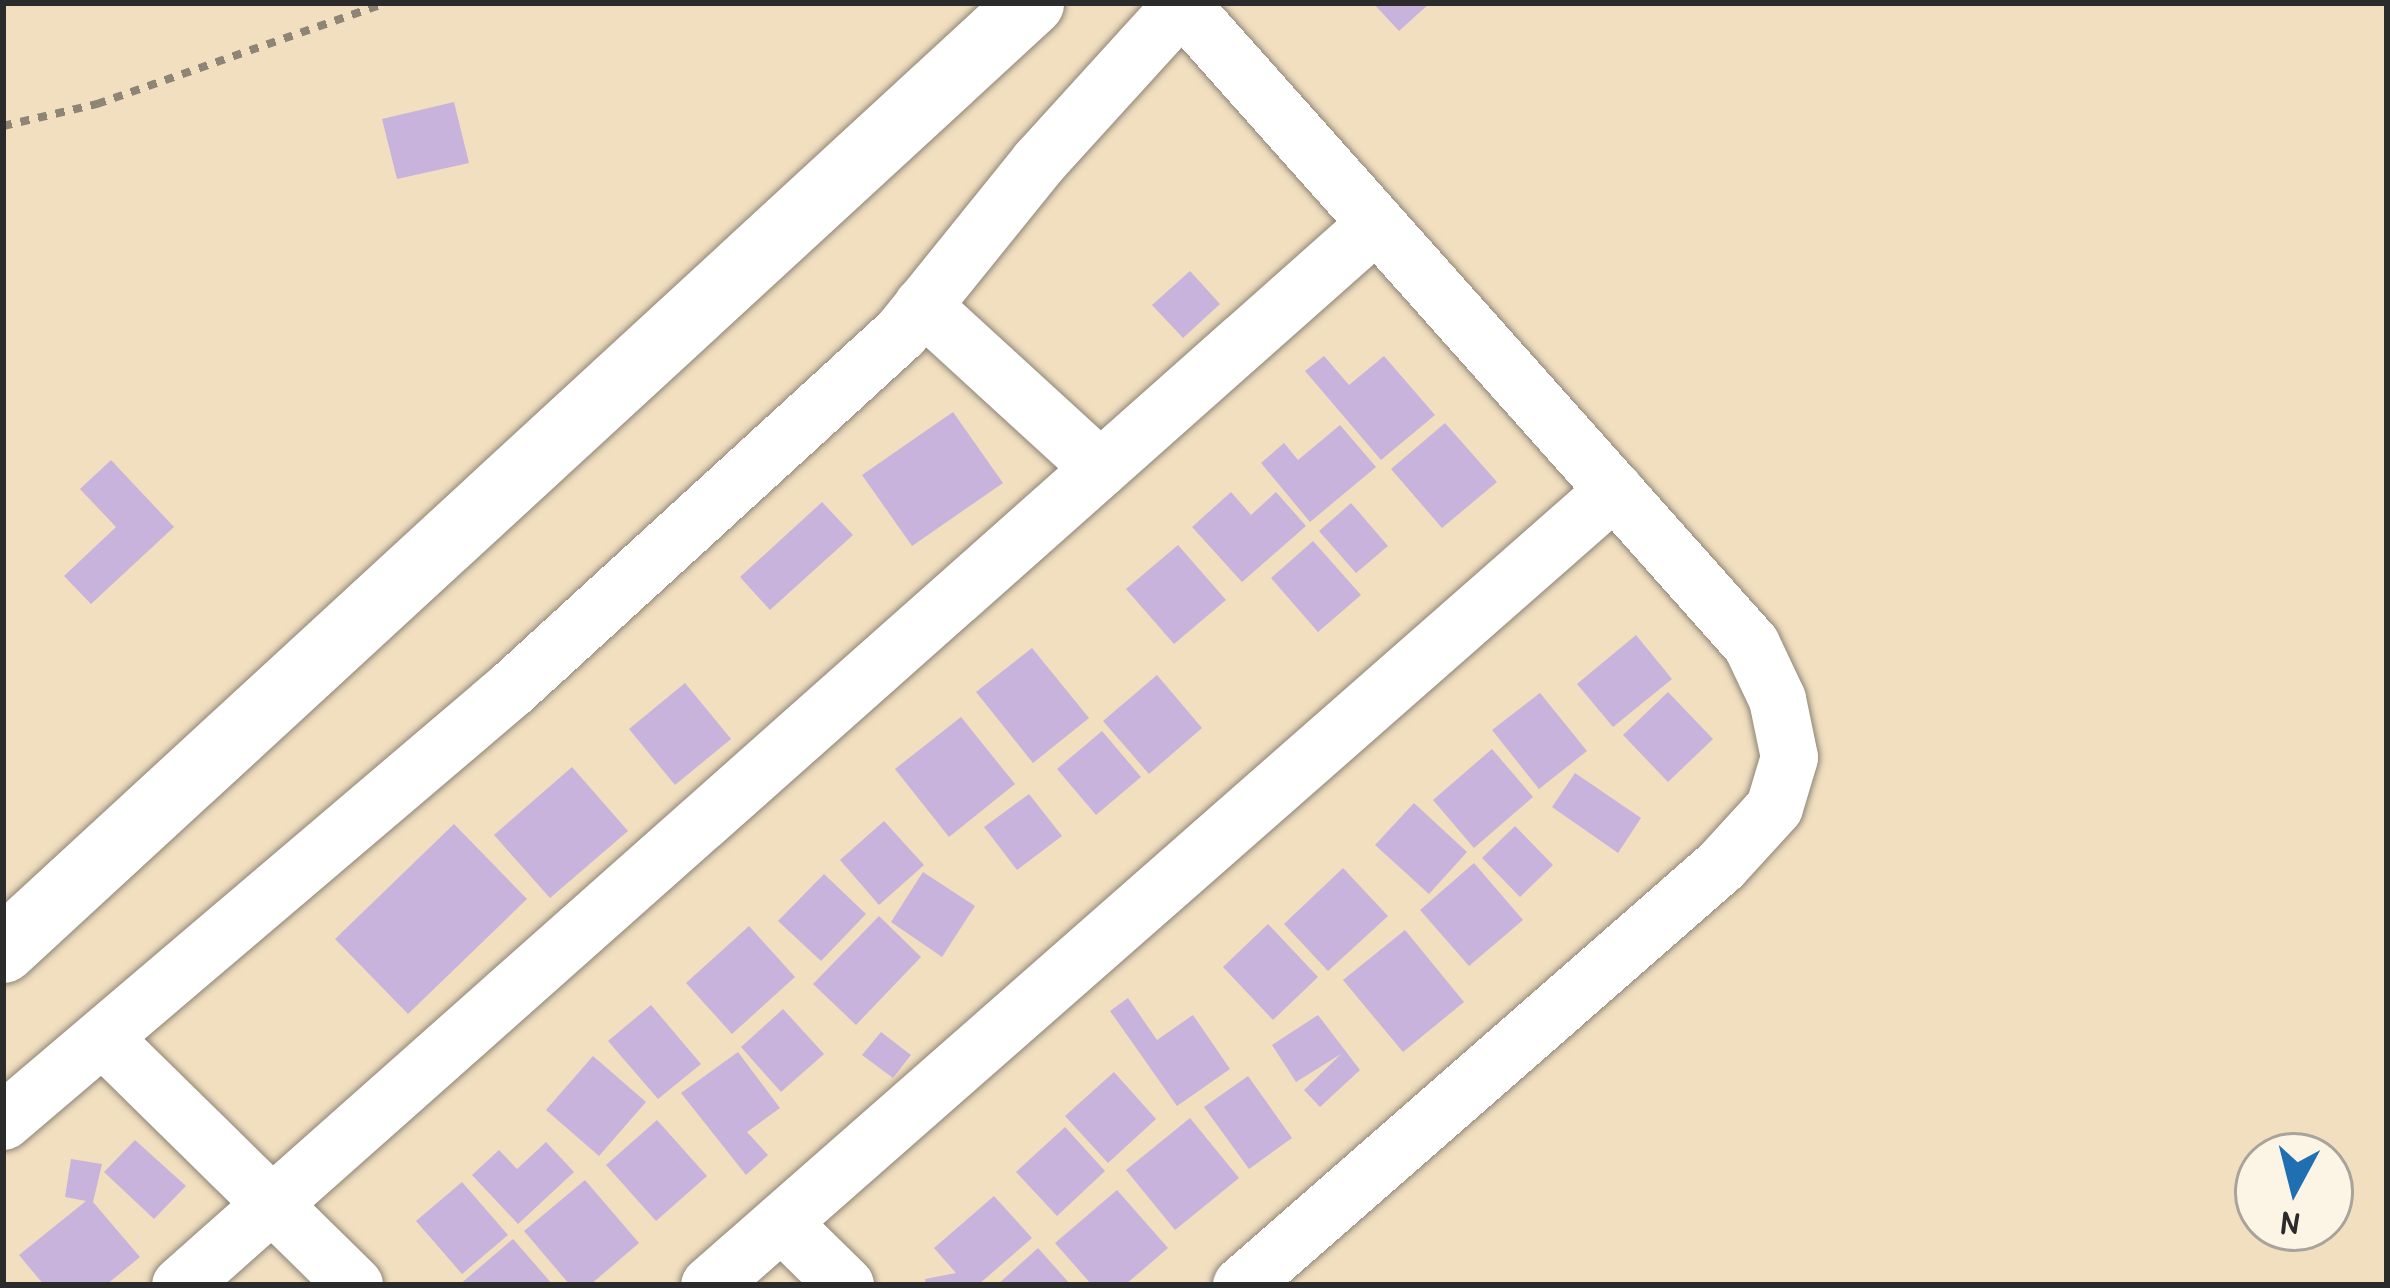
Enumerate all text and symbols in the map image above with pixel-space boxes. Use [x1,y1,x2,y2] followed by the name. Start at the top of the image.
[2234,1132,2354,1252] north arrow
[2279,1202,2301,1248] text: N

